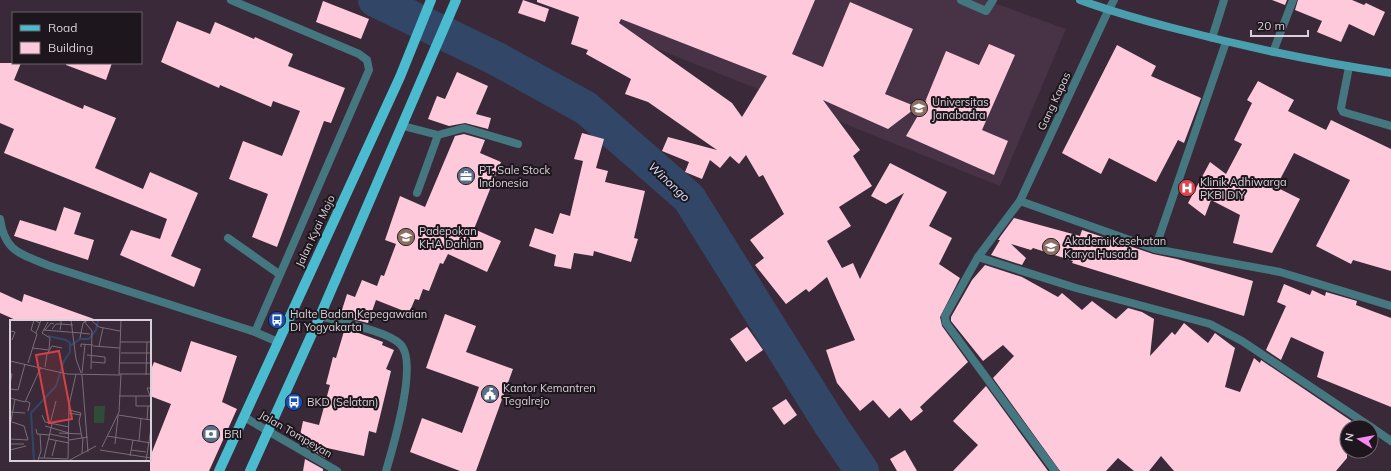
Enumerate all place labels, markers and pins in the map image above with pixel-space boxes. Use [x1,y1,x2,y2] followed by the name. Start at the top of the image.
[932,95,989,122] place label: Universitas Janabadra
[909,98,929,118] school or university icon: Universitas Janabadra
[479,163,551,190] place label: PT. Sale Stock Indonesia
[456,166,476,186] office icon: PT. Sale Stock Indonesia
[1200,175,1287,202] place label: Klinik Adhiwarga PKBI DIY
[1177,178,1197,198] hospital icon: Klinik Adhiwarga PKBI DIY
[419,224,482,251] place label: Padepokan KHA Dahlan
[396,227,416,247] school or university icon: Padepokan KHA Dahlan
[1064,234,1166,261] place label: Akademi Kesehatan Karya Husada
[1041,237,1061,257] school or university icon: Akademi Kesehatan Karya Husada
[290,307,427,334] place label: Halte Badan Kepegawaian DI Yogyakarta
[267,310,287,330] bus stop icon: Halte Badan Kepegawaian DI Yogyakarta
[503,381,596,408] place label: Kantor Kemantren Tegalrejo
[480,384,500,404] public building icon: Kantor Kemantren Tegalrejo
[284,392,304,412] bus stop icon: BKD (Selatan)
[307,395,379,409] place label: BKD (Selatan)
[201,424,221,444] bank icon: BRI
[224,427,242,441] place label: BRI

